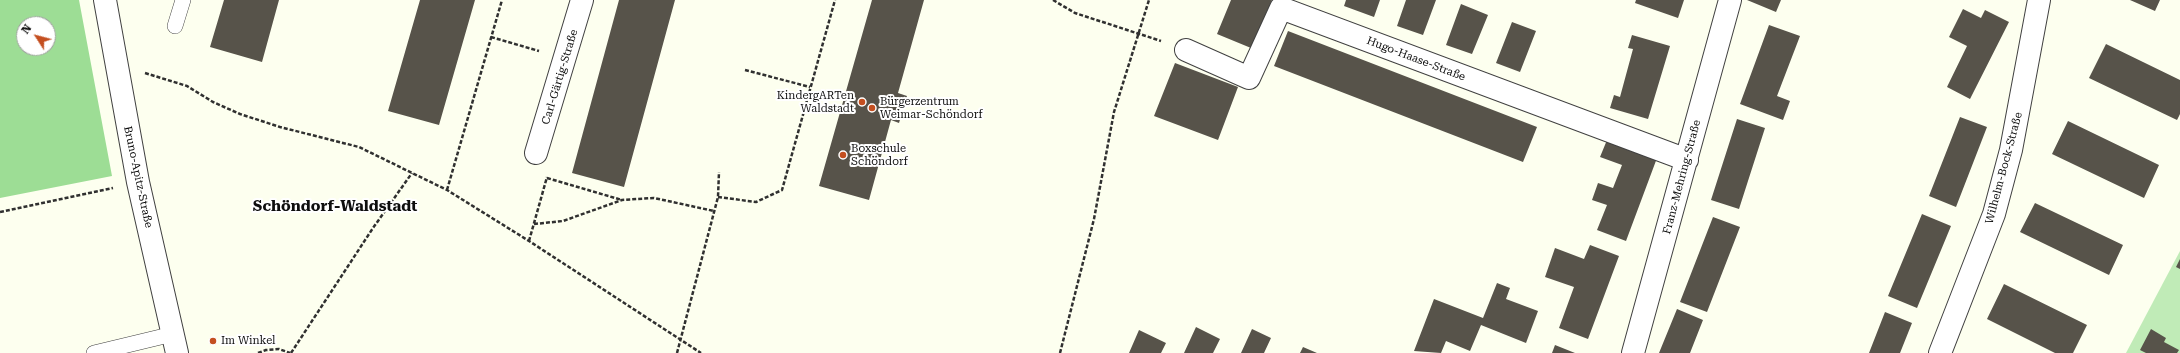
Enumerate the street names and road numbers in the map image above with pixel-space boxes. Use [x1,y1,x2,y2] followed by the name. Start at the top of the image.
[539,28,581,126] street label: Carl-Gärtig-Straße
[1365,34,1467,84] street label: Hugo-Haase-Straße
[1983,111,2025,225] street label: Wilhelm-Bock-Straße
[1660,118,1704,236] street label: Franz-Mehring-Straße
[121,125,155,229] street label: Bruno-Apitz-Straße

